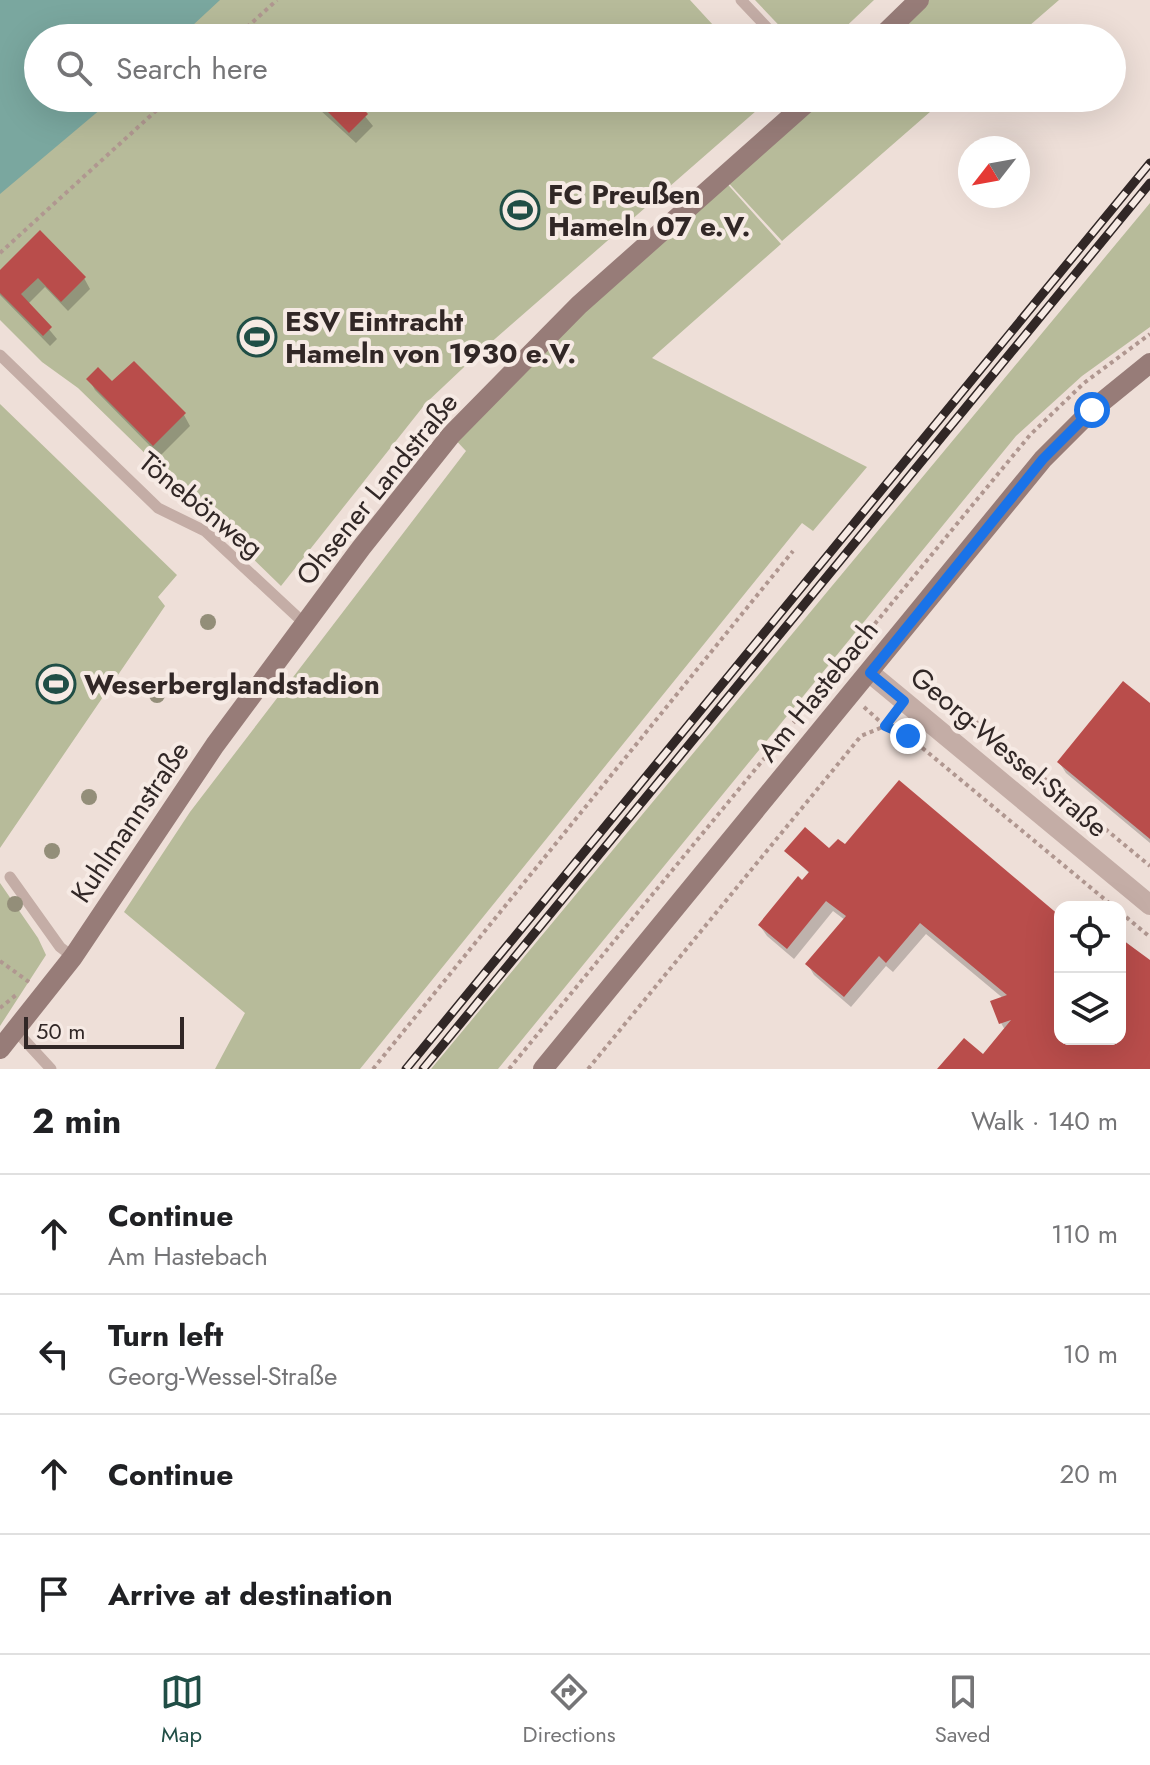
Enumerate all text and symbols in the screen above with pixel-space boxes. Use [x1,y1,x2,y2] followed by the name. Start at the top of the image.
[24,24,1126,112] search box
[52,46,96,90] icon: search
[116,47,268,90] text: Search here
[958,136,1030,208] north arrow
[548,174,750,247] place label: FC Preußen Hameln 07 e.V.
[499,189,541,231] sports icon: FC Preußen Hameln 07 e.V.
[285,301,576,374] place label: ESV Eintracht Hameln von 1930 e.V.
[236,316,278,358] sports icon: ESV Eintracht Hameln von 1930 e.V.
[286,384,468,594] street label: Ohsener Landstraße
[1074,392,1110,428] route start
[130,442,272,568] street label: Tönebönweg
[748,611,888,771] street label: Am Hastebach
[901,657,1117,847] street label: Georg-Wessel-Straße
[35,663,77,705] sports icon: Weserberglandstadion
[84,664,380,705] place label: Weserberglandstadion
[890,718,926,754] route end
[61,733,199,911] street label: Kuhlmannstraße
[1054,901,1126,1045] map controls
[1054,901,1126,973] button: locate
[1054,973,1126,1045] button: layers
[24,1013,184,1049] scale bar
[36,1015,85,1047] text: 50 m
[32,1097,121,1146] text: 2 min
[971,1102,1118,1140] text: Walk · 140 m
[108,1194,234,1237] text: Continue
[32,1212,76,1256] icon: ahead
[1051,1215,1118,1253] text: 110 m
[108,1237,268,1275] text: Am Hastebach
[108,1314,223,1357] text: Turn left
[32,1332,76,1376] icon: left
[1063,1335,1118,1373] text: 10 m
[108,1357,337,1395] text: Georg-Wessel-Straße
[32,1452,76,1496] icon: ahead
[108,1453,234,1496] text: Continue
[1060,1455,1118,1493] text: 20 m
[32,1572,76,1616] icon: arrive
[108,1573,393,1616] text: Arrive at destination
[160,1670,204,1750] tab: Map
[523,1670,616,1750] tab: Directions
[935,1670,990,1750] tab: Saved

